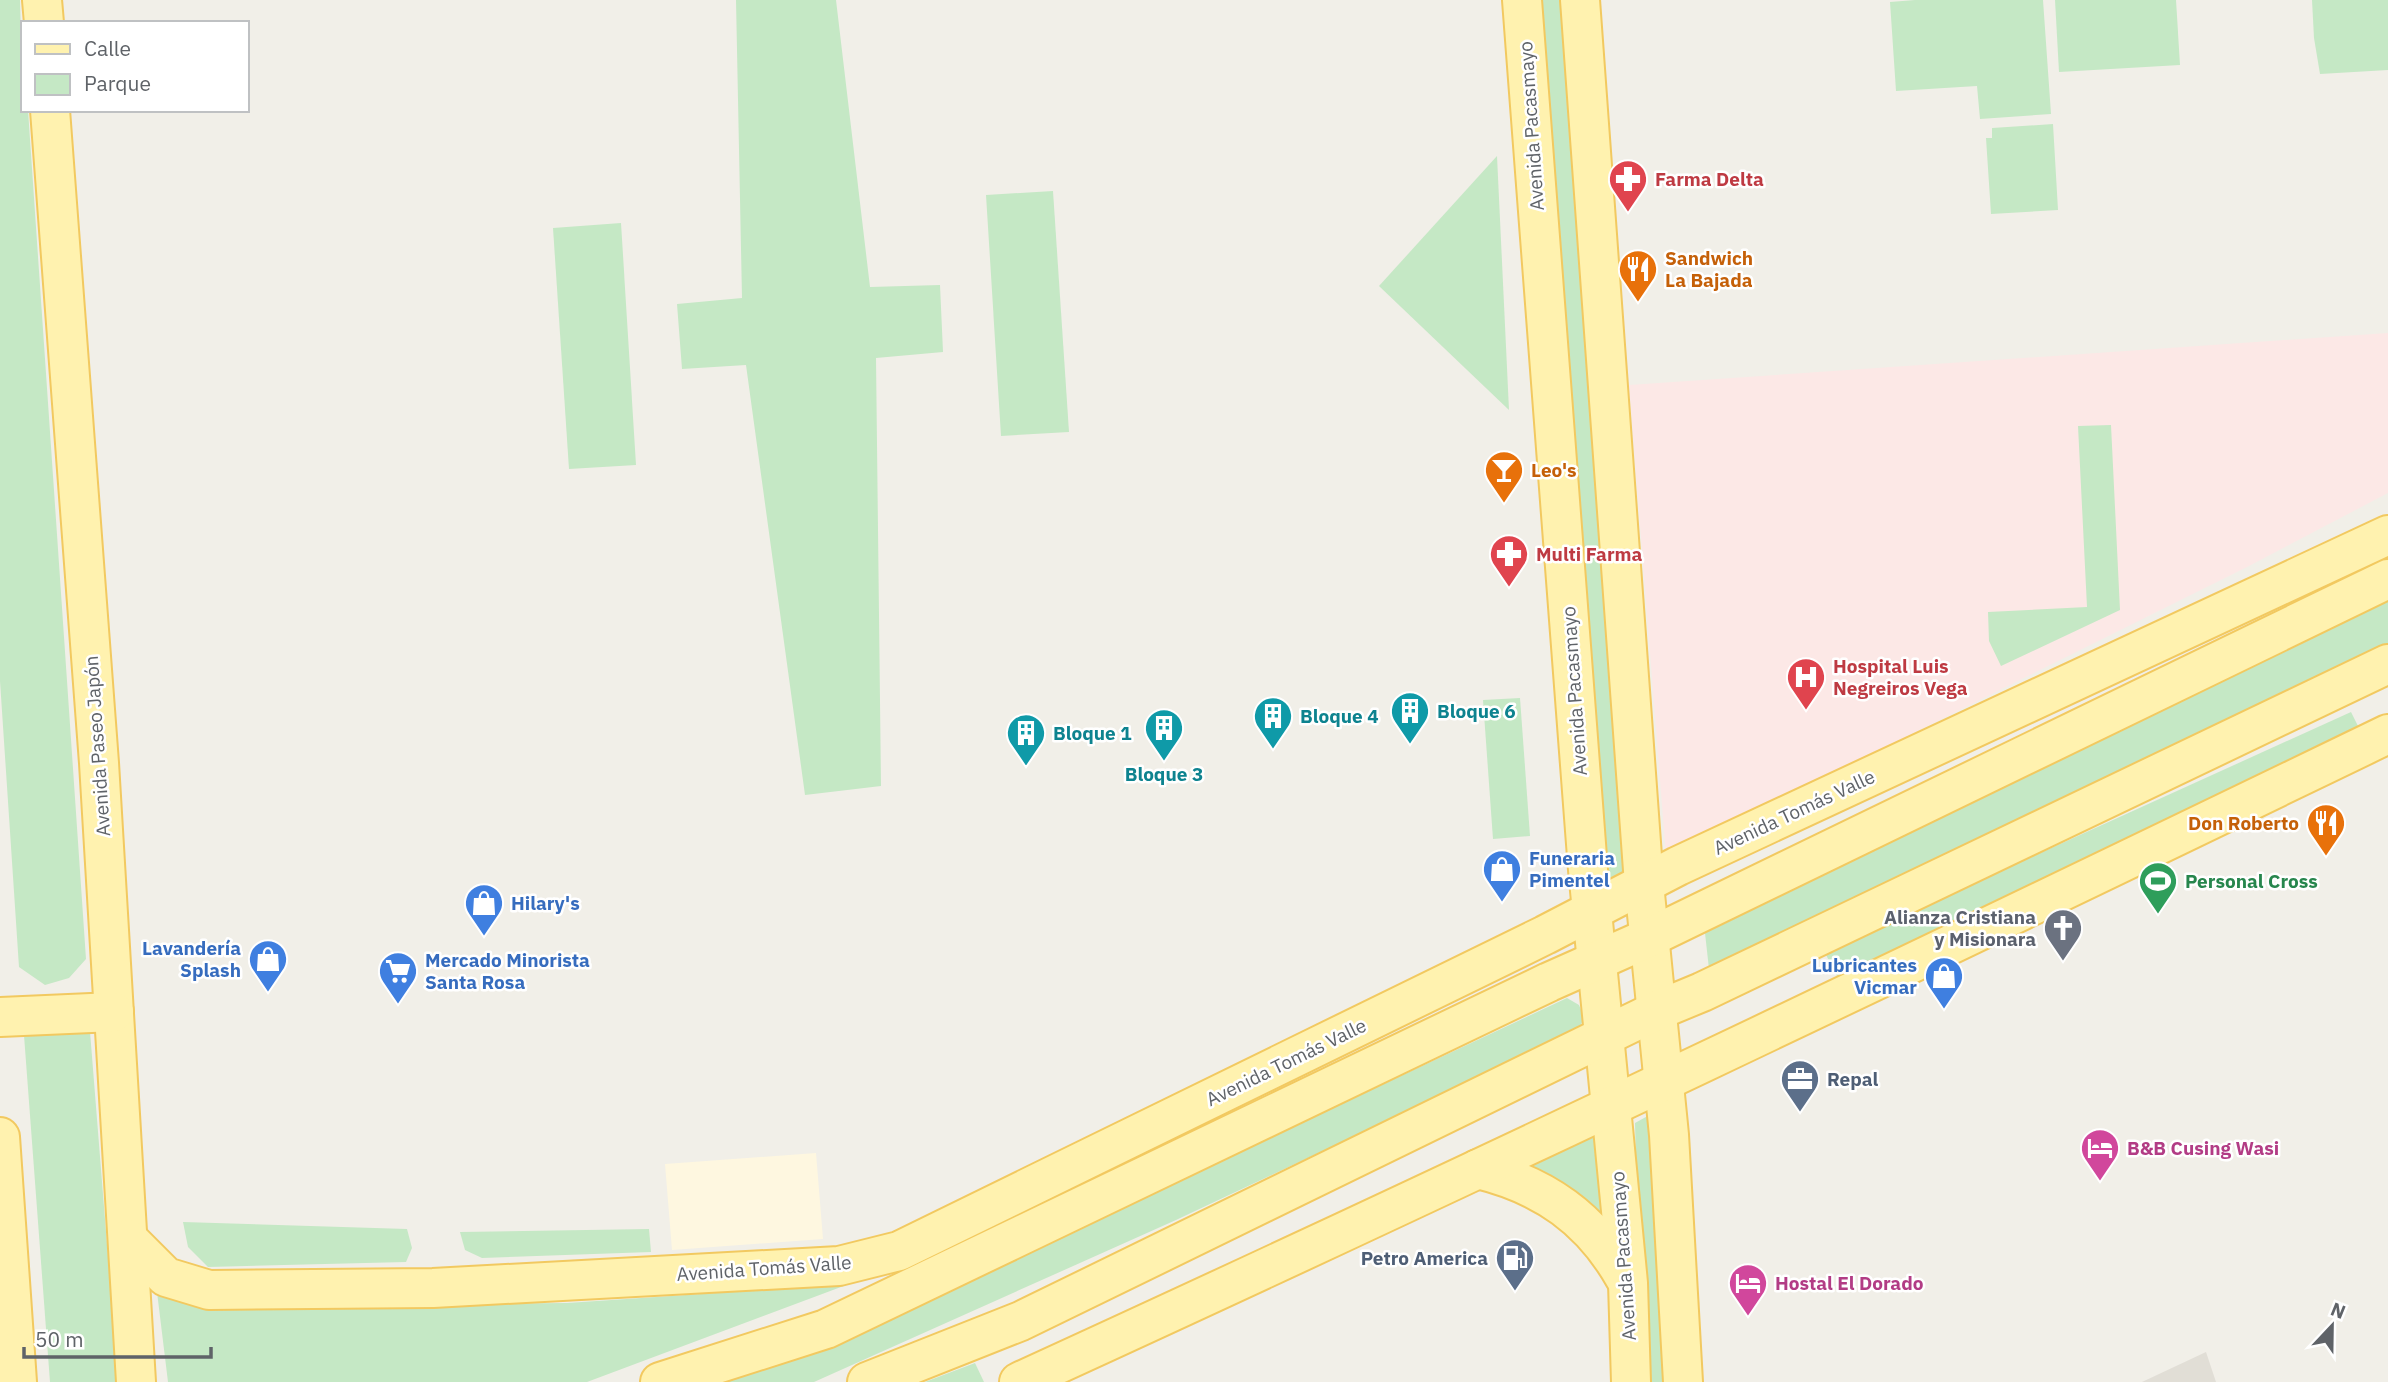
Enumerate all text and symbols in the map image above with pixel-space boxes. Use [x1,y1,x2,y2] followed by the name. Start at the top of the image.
[21,21,248,112] legend
[84,34,131,62] text: Calle
[1513,41,1549,211] street label: Avenida Pacasmayo
[84,69,151,97] text: Parque
[1607,158,1649,213] pharmacy icon: Farma Delta
[1655,167,1764,191] place label: Farma Delta
[1665,246,1753,292] place label: Sandwich La Bajada
[1617,248,1659,303] restaurant icon: Sandwich La Bajada
[1483,449,1525,504] bar icon: Leo's
[1531,458,1577,482] place label: Leo's
[1488,533,1530,588] pharmacy icon: Multi Farma
[1536,542,1643,566] place label: Multi Farma
[1556,606,1592,776] street label: Avenida Pacasmayo
[1833,654,1968,700] place label: Hospital Luis Negreiros Vega
[79,655,115,837] street label: Avenida Paseo Japón
[1785,656,1827,711] hospital icon: Hospital Luis Negreiros Vega
[1389,690,1431,745] building icon: Bloque 6
[1252,695,1294,750] building icon: Bloque 4
[1437,699,1516,723] place label: Bloque 6
[1300,704,1379,728] place label: Bloque 4
[1143,707,1185,762] building icon: Bloque 3
[1005,712,1047,767] building icon: Bloque 1
[1053,721,1132,745] place label: Bloque 1
[1125,762,1203,786] place label: Bloque 3
[1710,764,1878,860] street label: Avenida Tomás Valle
[2305,802,2347,857] restaurant icon: Don Roberto
[2188,811,2299,835] place label: Don Roberto
[1529,846,1615,892] place label: Funeraria Pimentel
[1481,848,1523,903] shop icon: Funeraria Pimentel
[2137,860,2179,915] sports icon: Personal Cross
[2185,869,2318,893] place label: Personal Cross
[463,882,505,937] shop icon: Hilary's
[511,891,580,915] place label: Hilary's
[1884,905,2036,951] place label: Alianza Cristiana y Misionara
[2042,907,2084,962] church icon: Alianza Cristiana y Misionara
[142,936,241,982] place label: Lavandería Splash
[247,938,289,993] shop icon: Lavandería Splash
[425,948,590,994] place label: Mercado Minorista Santa Rosa
[377,950,419,1005] supermarket icon: Mercado Minorista Santa Rosa
[1812,953,1917,999] place label: Lubricantes Vicmar
[1923,955,1965,1010] shop icon: Lubricantes Vicmar
[1202,1013,1370,1111] street label: Avenida Tomás Valle
[1779,1058,1821,1113] office icon: Repal
[1827,1067,1879,1091] place label: Repal
[2079,1127,2121,1182] hotel icon: B&B Cusing Wasi
[2127,1136,2279,1160] place label: B&B Cusing Wasi
[1605,1171,1641,1341] street label: Avenida Pacasmayo
[1494,1237,1536,1292] fuel station icon: Petro America
[1361,1246,1488,1270] place label: Petro America
[676,1250,852,1286] street label: Avenida Tomás Valle
[1727,1262,1769,1317] hotel icon: Hostal El Dorado
[1775,1271,1924,1295] place label: Hostal El Dorado
[2297,1291,2367,1361] north arrow
[2327,1297,2349,1324] text: N
[24,1316,212,1360] scale bar
[35,1325,84,1353] text: 50 m

